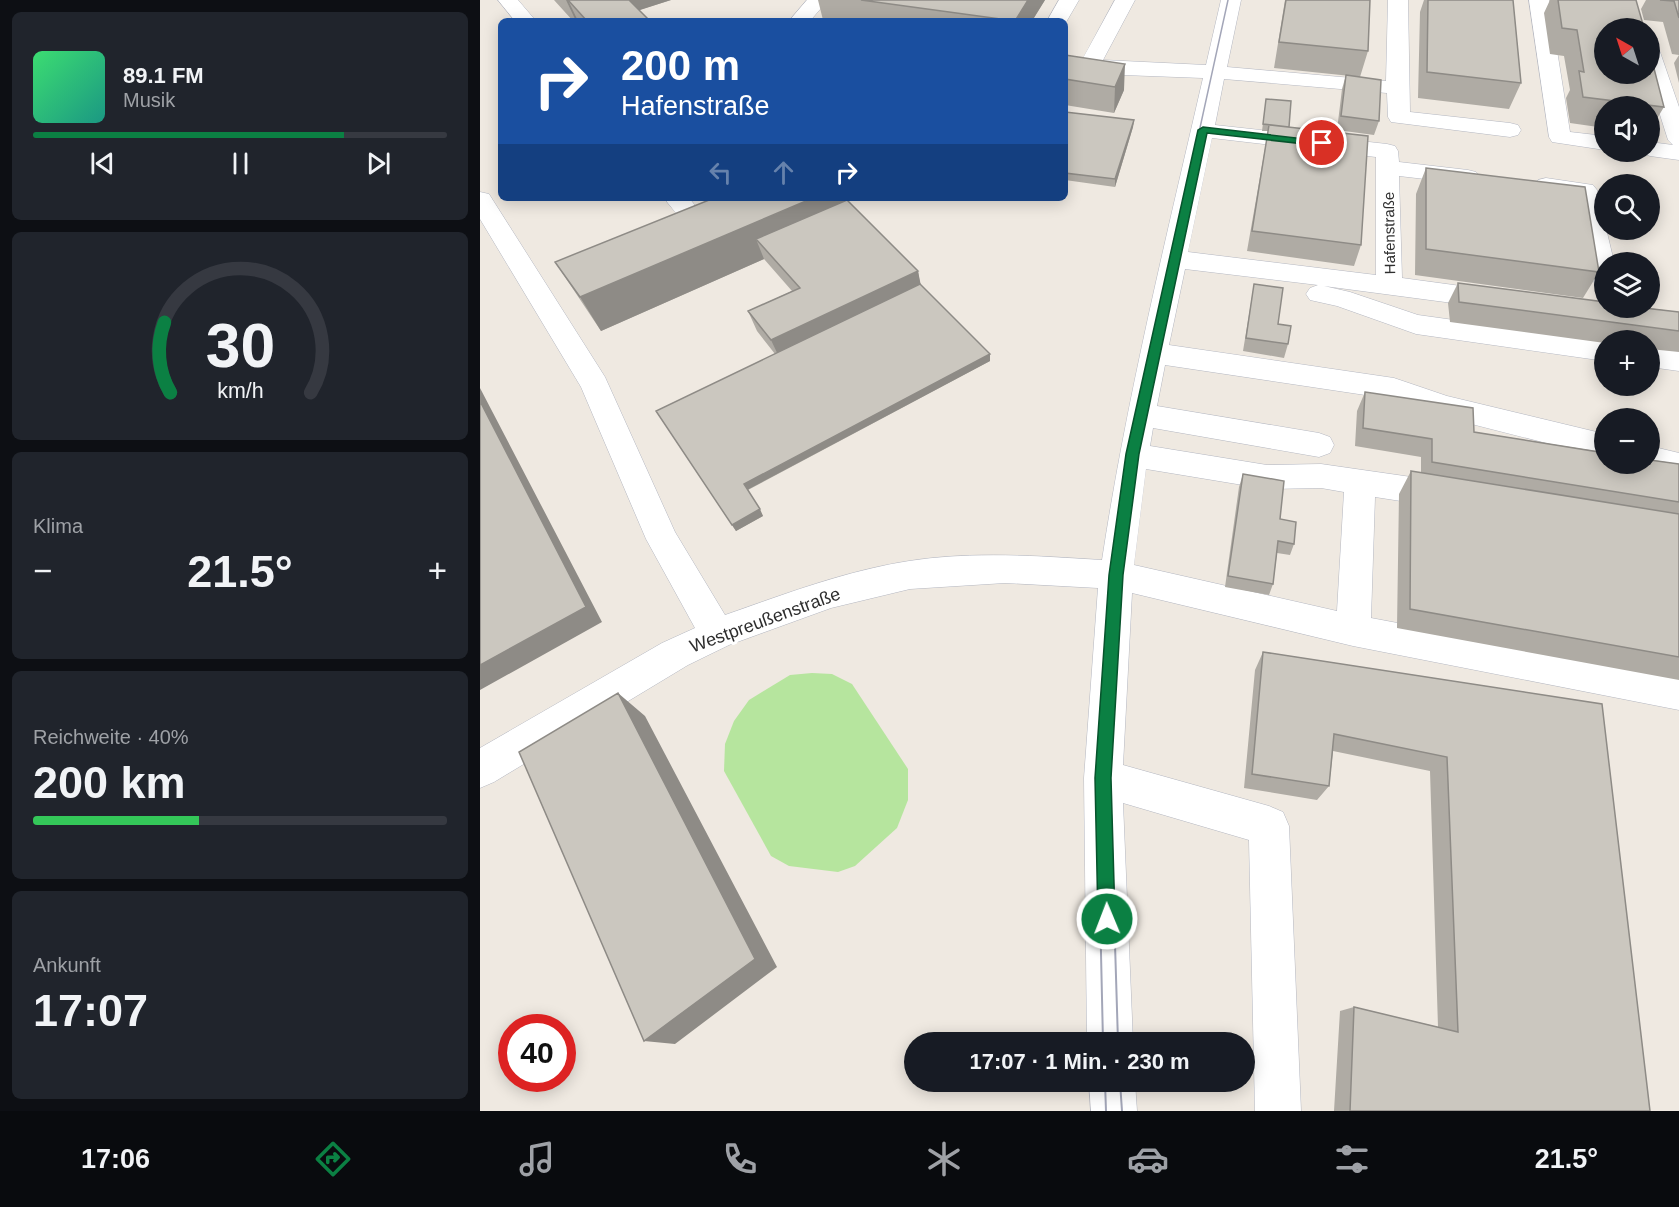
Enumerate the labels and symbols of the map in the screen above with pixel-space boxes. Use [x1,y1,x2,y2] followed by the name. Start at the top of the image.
[1594,18,1660,84] north arrow
[1296,117,1347,168] pin
[1380,192,1398,274] street label: Hafenstraße
[687,583,843,657] street label: Westpreußenstraße
[1075,887,1139,951] position arrow
[498,1014,576,1092] speed limit sign: 40

